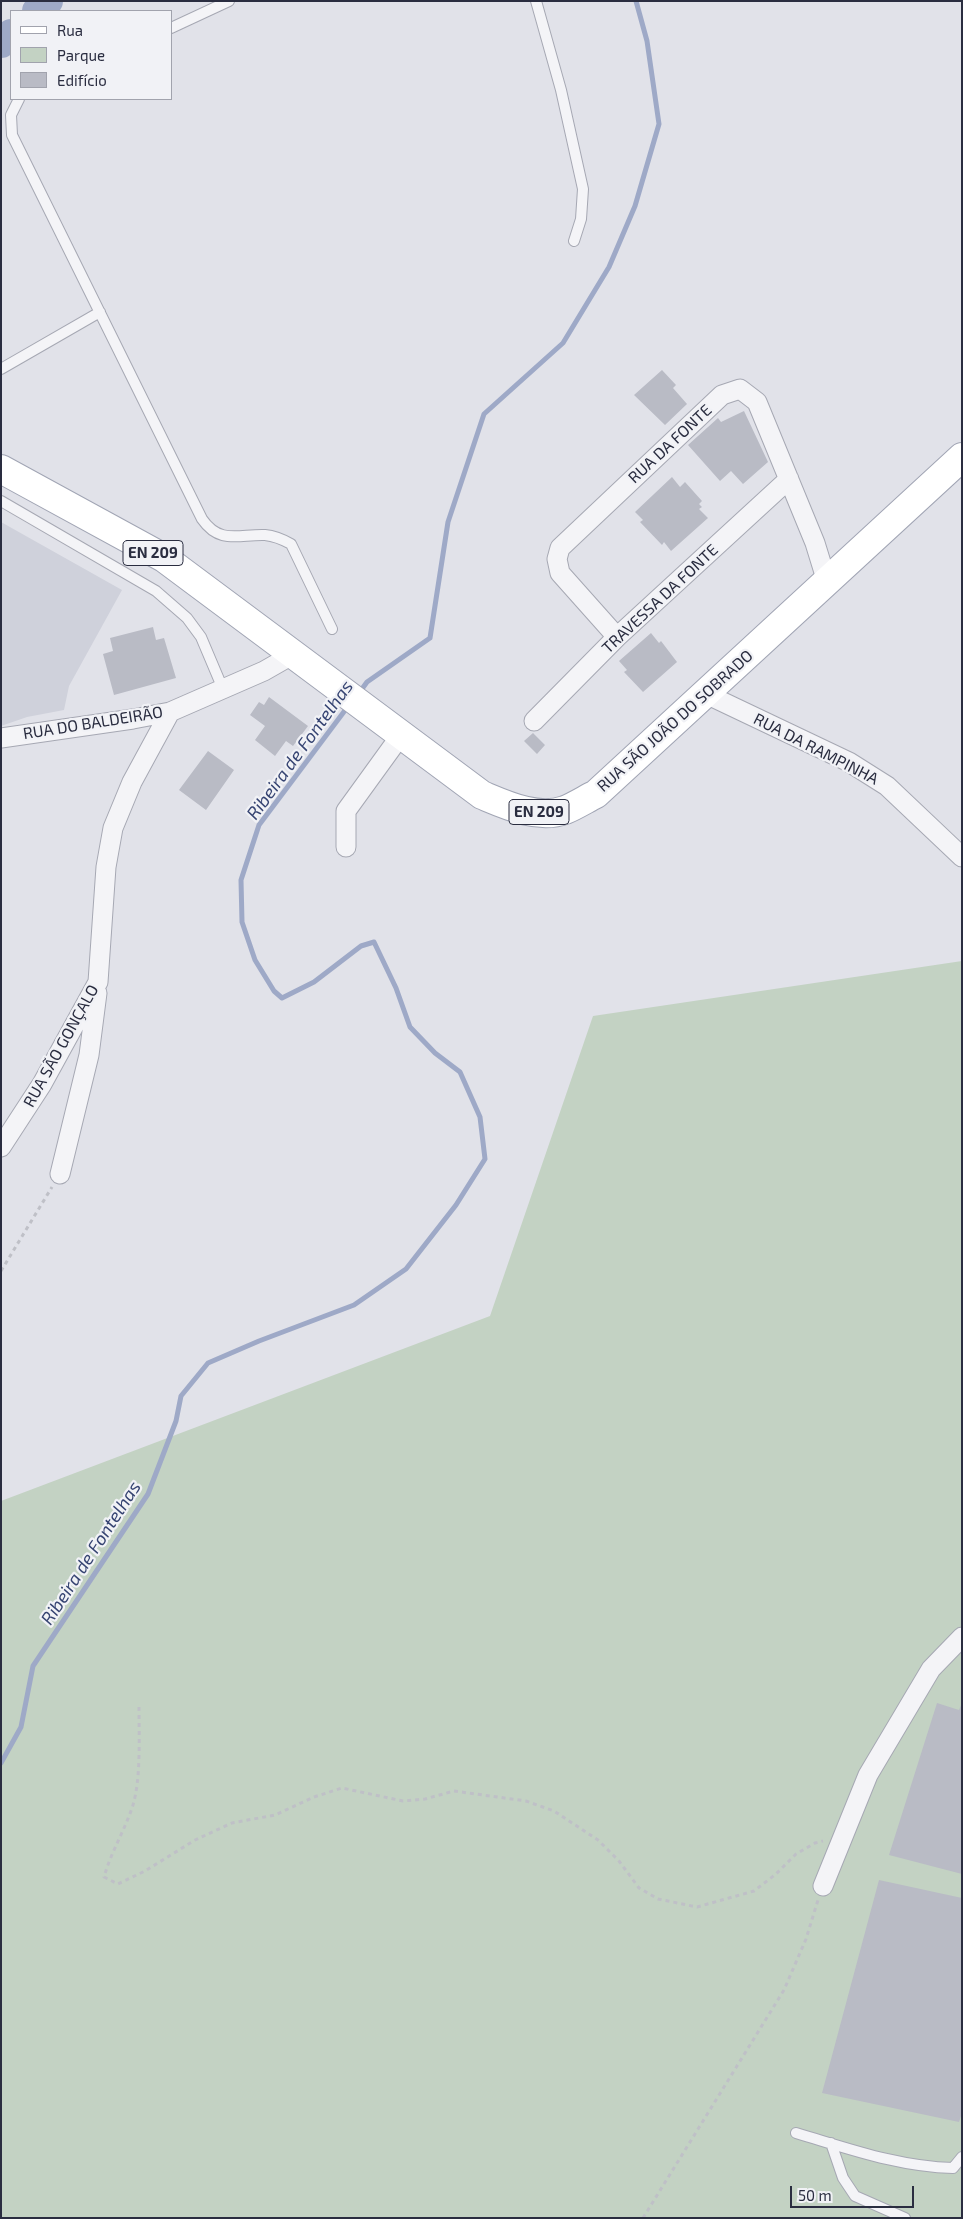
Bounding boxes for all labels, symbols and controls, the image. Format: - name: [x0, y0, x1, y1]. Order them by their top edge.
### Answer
- legend: [10, 10, 172, 100]
- text: Rua: [57, 21, 83, 39]
- text: Parque: [57, 46, 105, 64]
- text: Edifício: [57, 71, 107, 89]
- street label: RUA DA FONTE: [624, 401, 716, 487]
- road number: EN 209: [123, 540, 183, 566]
- street label: TRAVESSA DA FONTE: [598, 540, 722, 658]
- street label: RUA SÃO JOÃO DO SOBRADO: [593, 646, 757, 796]
- water label: Ribeira de Fontelhas: [242, 676, 358, 824]
- street label: RUA DO BALDEIRÃO: [22, 702, 164, 744]
- street label: RUA DA RAMPINHA: [750, 709, 882, 789]
- road number: EN 209: [509, 800, 569, 824]
- street label: RUA SÃO GONÇALO: [19, 981, 103, 1111]
- water label: Ribeira de Fontelhas: [37, 1477, 145, 1629]
- scale bar: [793, 2176, 917, 2208]
- text: 50 m: [798, 2186, 832, 2204]

